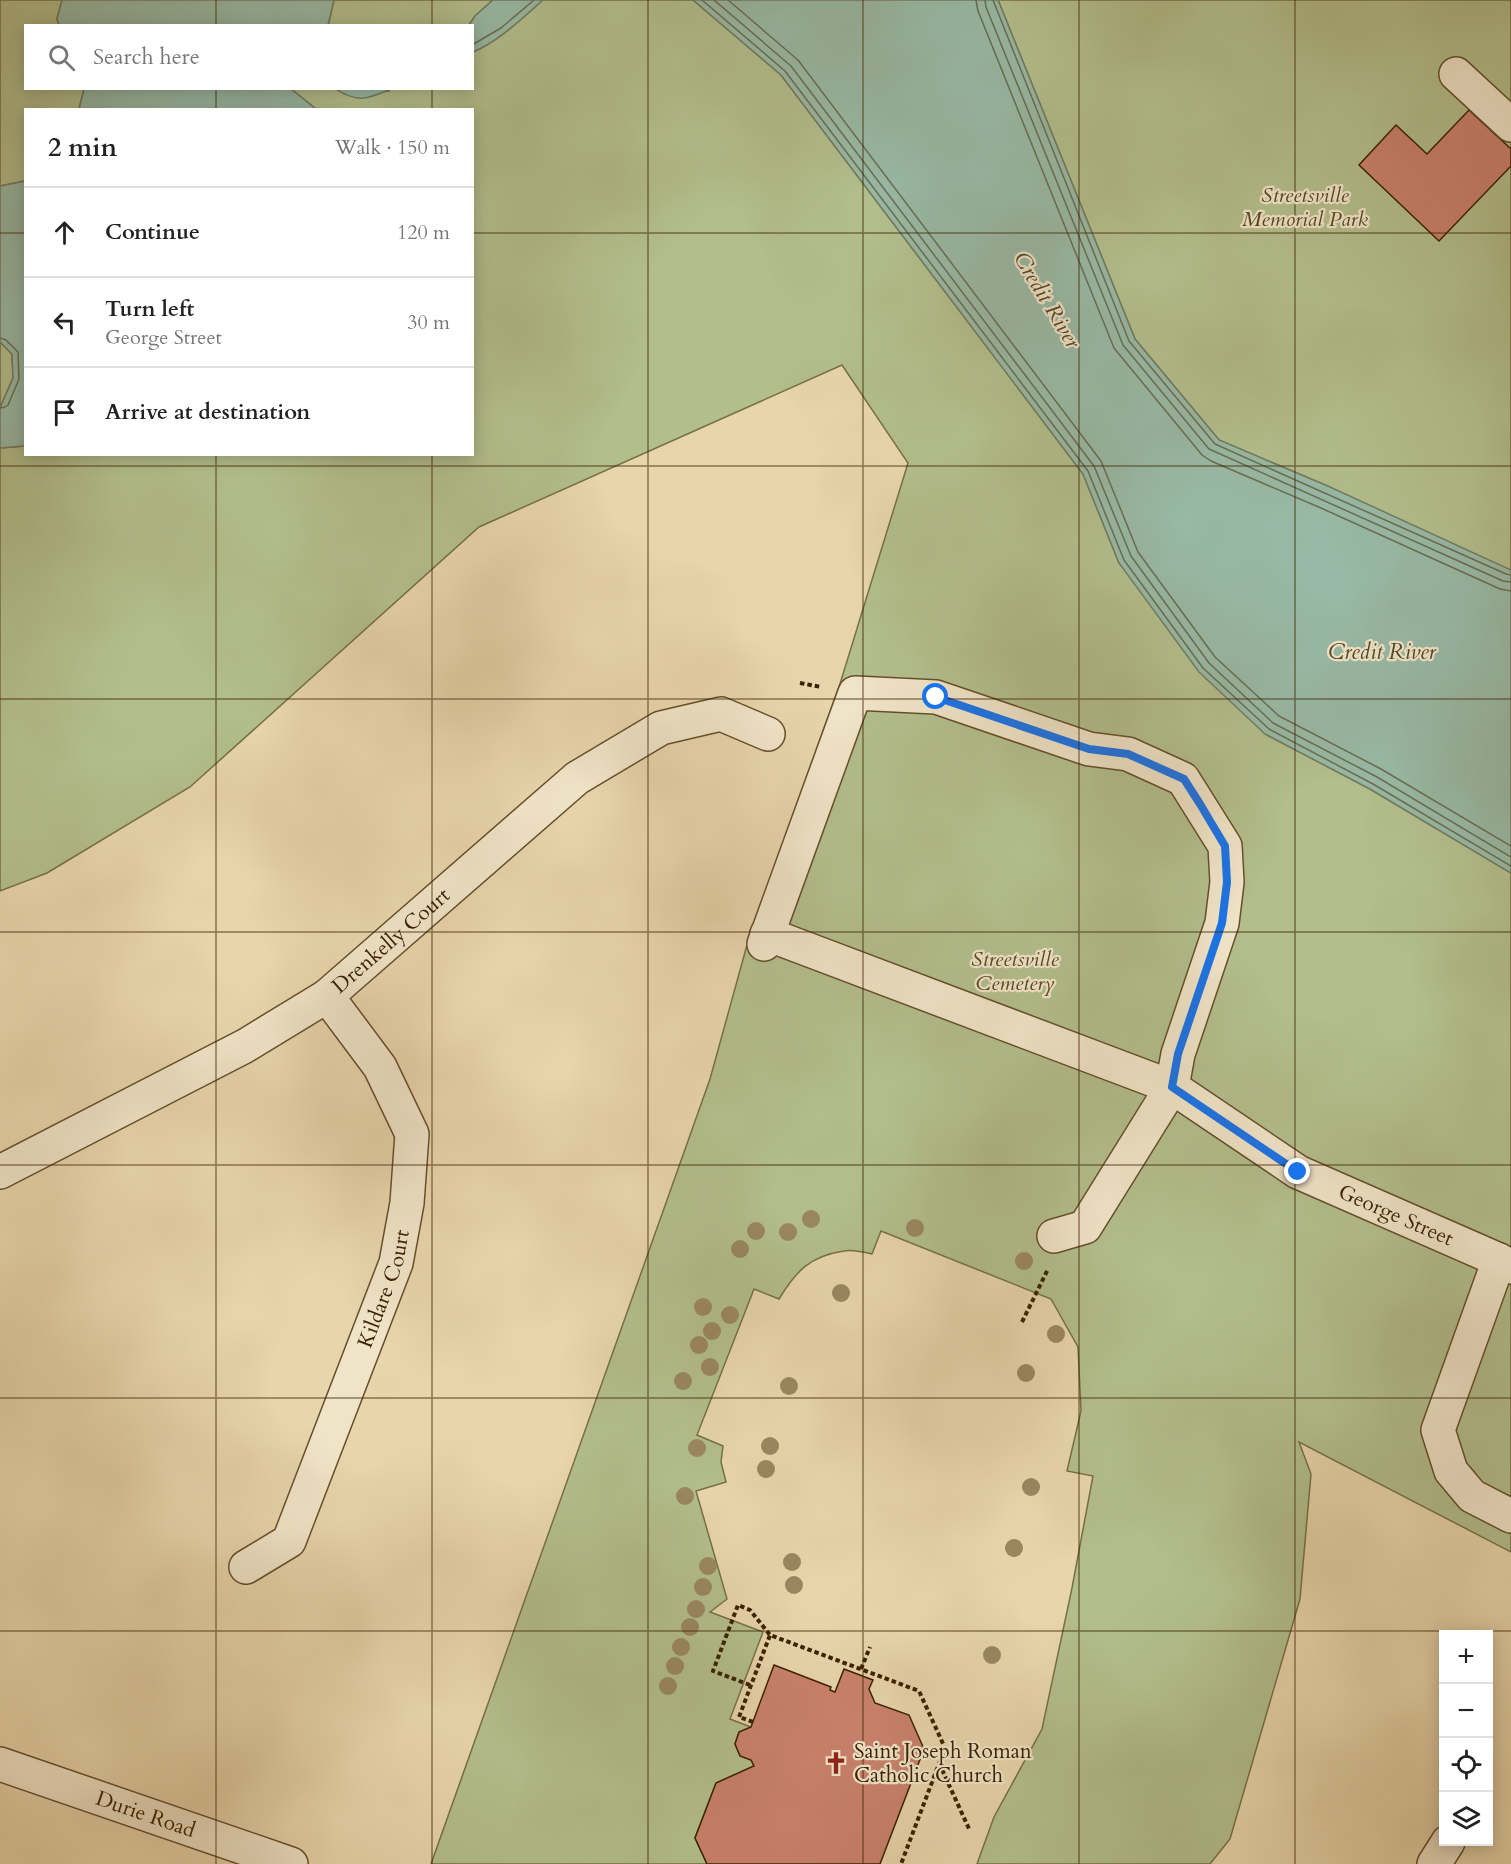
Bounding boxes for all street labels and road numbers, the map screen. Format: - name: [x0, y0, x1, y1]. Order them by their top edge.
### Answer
- street label: Drenkelly Court: [325, 881, 456, 1000]
- street label: George Street: [1334, 1177, 1458, 1253]
- street label: Kildare Court: [350, 1227, 416, 1352]
- street label: Durie Road: [92, 1784, 199, 1845]

